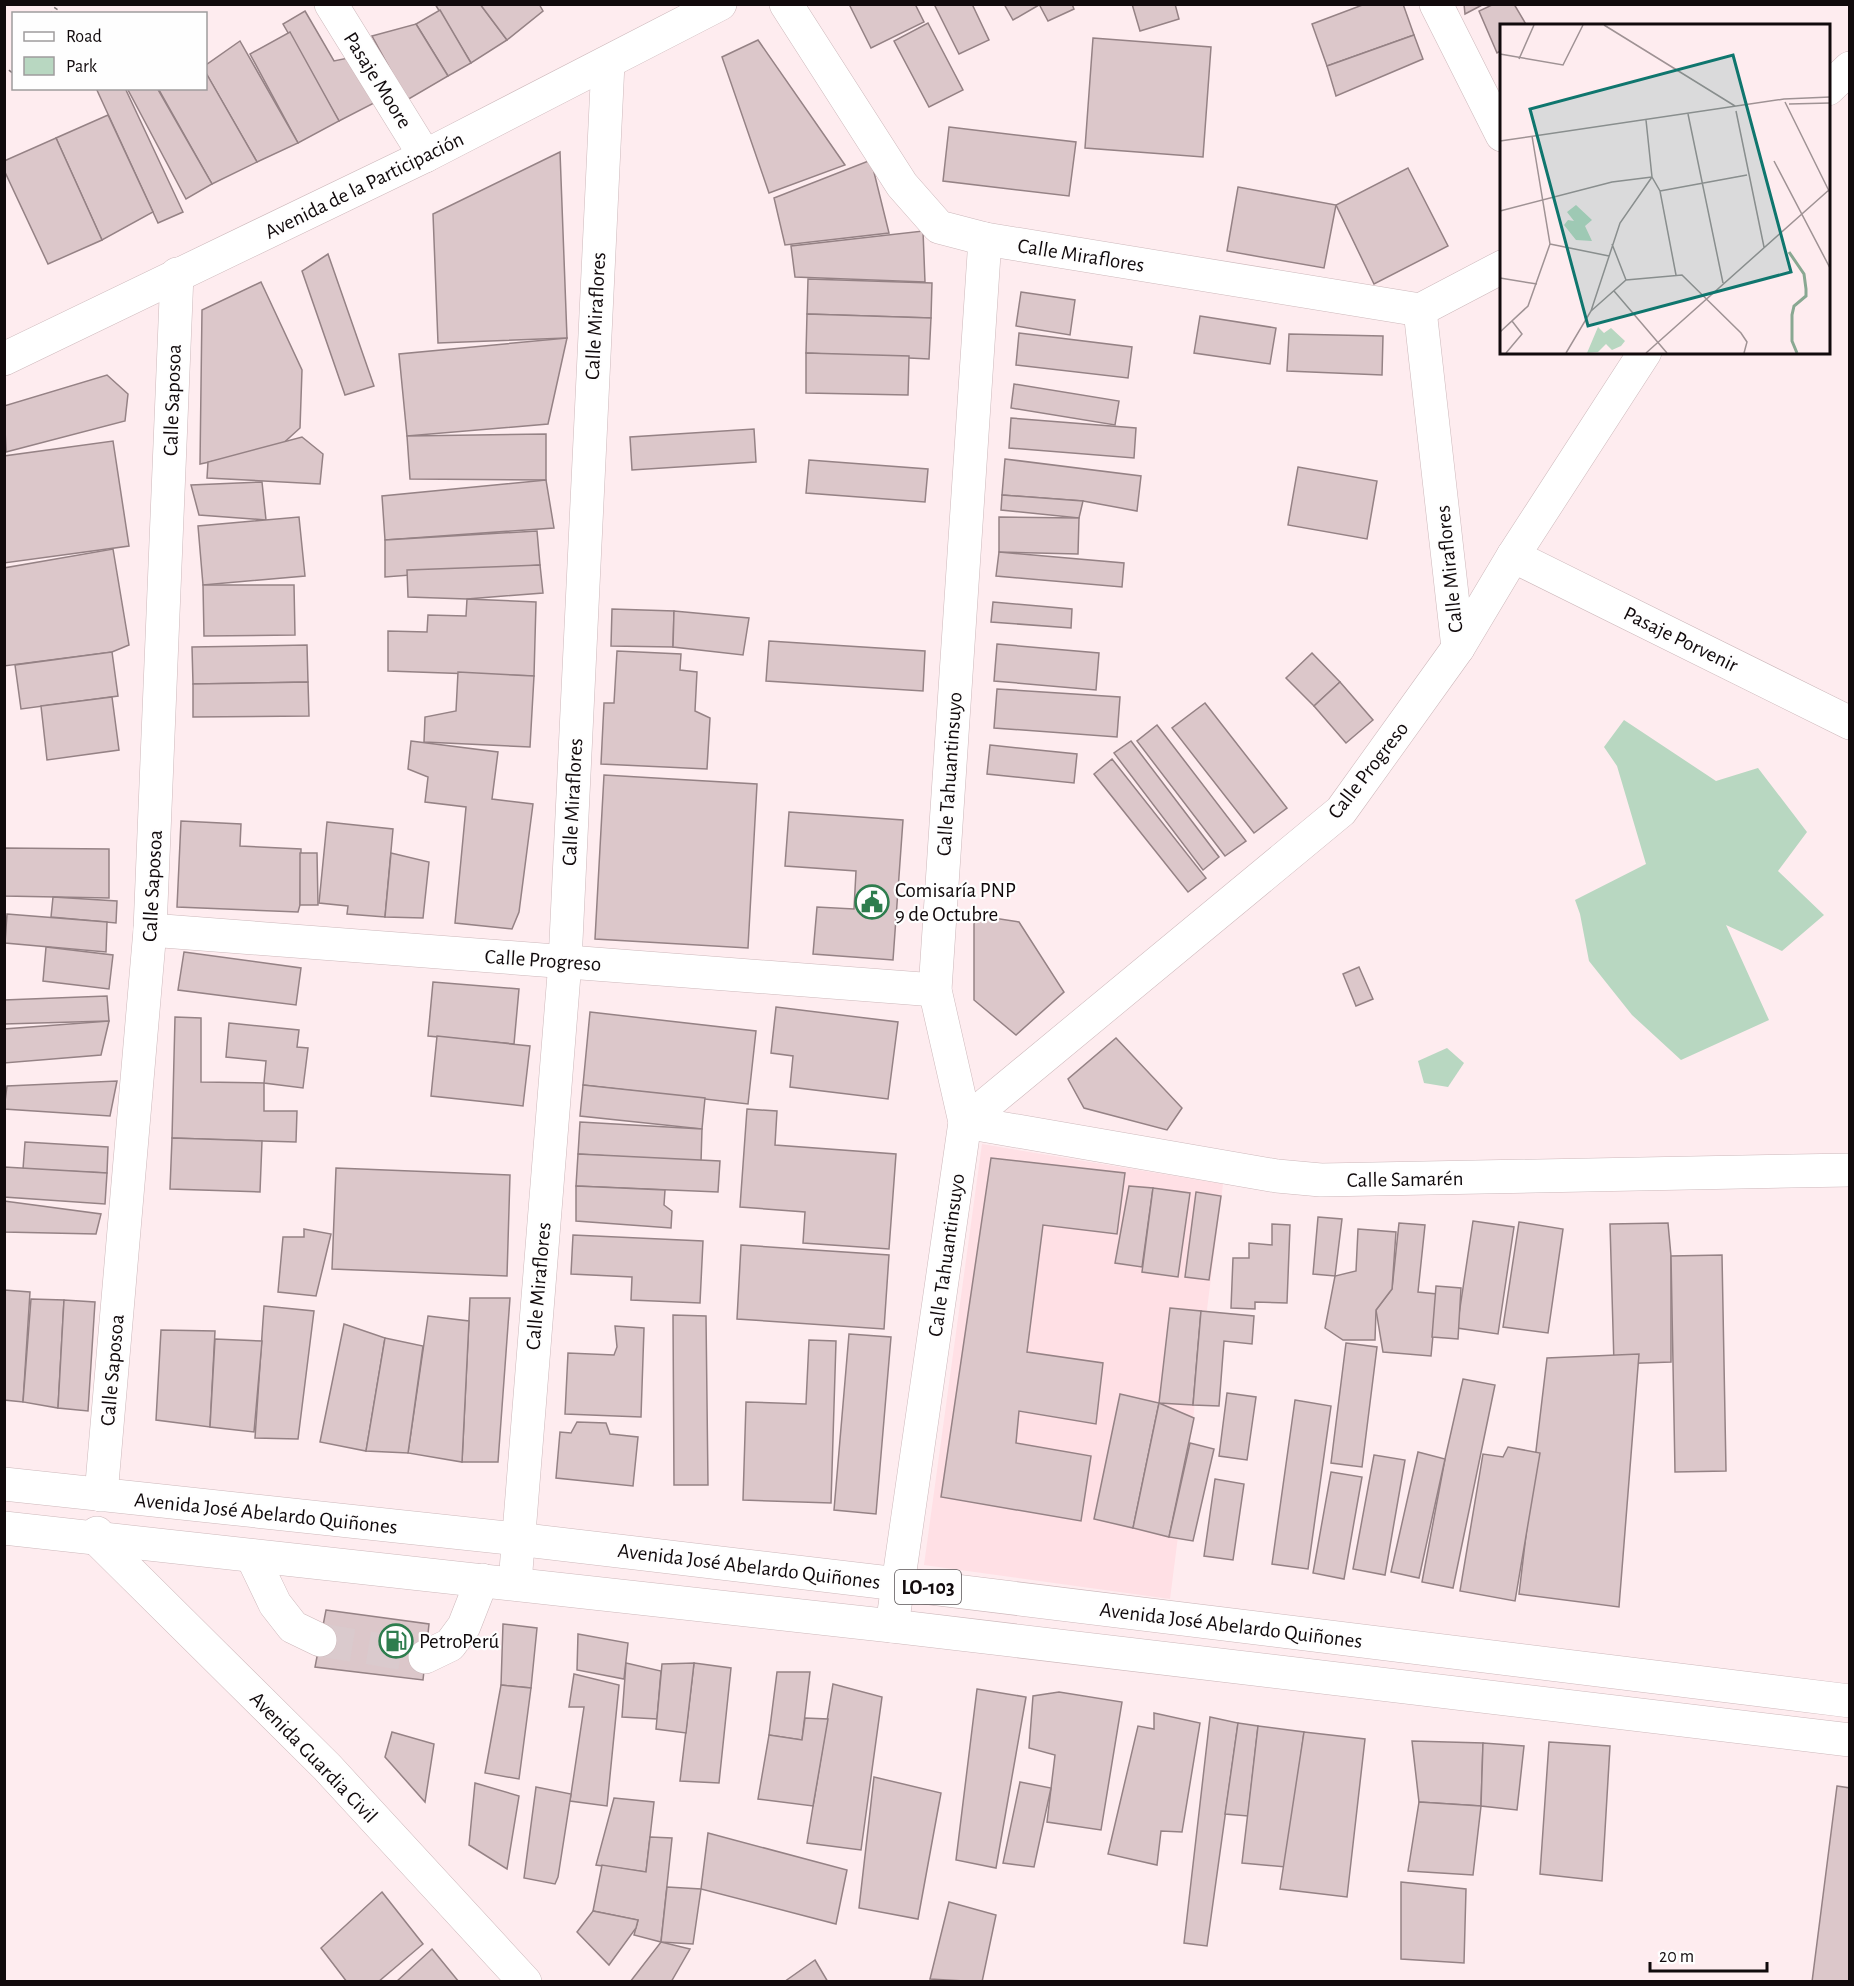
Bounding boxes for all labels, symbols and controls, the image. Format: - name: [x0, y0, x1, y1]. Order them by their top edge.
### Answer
- legend: [12, 12, 207, 90]
- inset map: [1500, 24, 1830, 354]
- text: Road: [66, 28, 102, 46]
- street label: Pasaje Moore: [340, 28, 415, 132]
- text: Park: [66, 58, 98, 76]
- street label: Avenida de la Participación: [261, 128, 467, 243]
- street label: Calle Miraflores: [1016, 235, 1146, 276]
- street label: Calle Miraflores: [582, 252, 609, 381]
- street label: Calle Saposoa: [160, 343, 185, 456]
- street label: Calle Miraflores: [1432, 504, 1467, 634]
- street label: Pasaje Porvenir: [1620, 603, 1741, 676]
- street label: Calle Tahuantinsuyo: [933, 691, 966, 857]
- street label: Calle Progreso: [1324, 718, 1413, 823]
- street label: Calle Miraflores: [559, 738, 586, 867]
- street label: Calle Saposoa: [139, 829, 166, 943]
- place label: Comisaría PNP 9 de Octubre: [895, 880, 1016, 925]
- public building icon: Comisaría PNP 9 de Octubre: [854, 884, 890, 920]
- street label: Calle Progreso: [484, 946, 602, 975]
- street label: Calle Samarén: [1346, 1168, 1464, 1191]
- street label: Calle Tahuantinsuyo: [925, 1172, 968, 1338]
- street label: Calle Miraflores: [522, 1221, 555, 1351]
- street label: Calle Saposoa: [97, 1313, 128, 1427]
- street label: Avenida José Abelardo Quiñones: [133, 1489, 399, 1538]
- street label: Avenida José Abelardo Quiñones: [616, 1540, 881, 1593]
- road number: LO-103: [895, 1570, 961, 1604]
- street label: Avenida José Abelardo Quiñones: [1098, 1599, 1363, 1652]
- fuel station icon: PetroPerú: [378, 1623, 414, 1659]
- place label: PetroPerú: [419, 1631, 500, 1652]
- street label: Avenida Guardia Civil: [246, 1688, 381, 1827]
- scale bar: [1650, 1935, 1767, 1973]
- text: 20 m: [1659, 1948, 1694, 1966]

